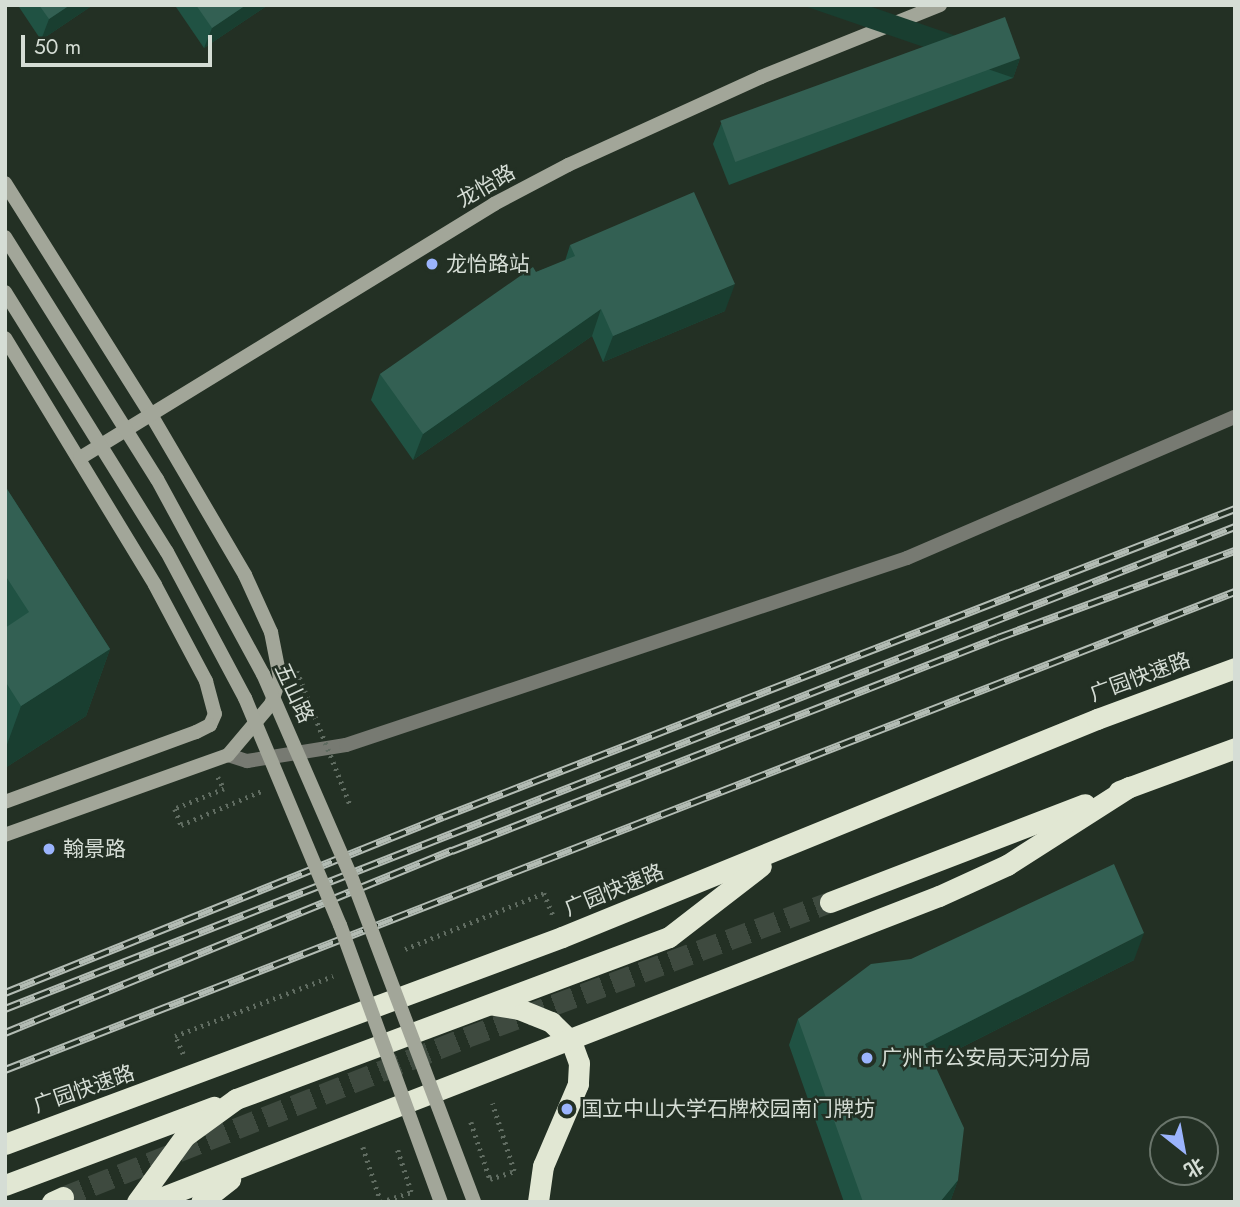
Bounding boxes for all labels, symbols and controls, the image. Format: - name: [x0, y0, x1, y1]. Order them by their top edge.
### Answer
- scale bar: [24, 21, 215, 65]
- text: 50 m: [34, 32, 81, 62]
- street label: 龙怡路: [452, 159, 520, 213]
- place label: 龙怡路站: [446, 251, 530, 277]
- marker: 龙怡路站: [424, 256, 440, 272]
- street label: 广园快速路: [1086, 647, 1194, 707]
- street label: 五山路: [269, 659, 319, 727]
- place label: 翰景路: [63, 836, 126, 862]
- marker: 翰景路: [41, 841, 57, 857]
- street label: 广园快速路: [561, 859, 667, 921]
- place label: 广州市公安局天河分局: [881, 1045, 1091, 1071]
- marker: 广州市公安局天河分局: [859, 1050, 875, 1066]
- street label: 广园快速路: [30, 1060, 138, 1118]
- place label: 国立中山大学石牌校园南门牌坊: [581, 1096, 875, 1122]
- marker: 国立中山大学石牌校园南门牌坊: [559, 1101, 575, 1117]
- north arrow: [1149, 1116, 1219, 1186]
- text: 北: [1179, 1151, 1209, 1184]

